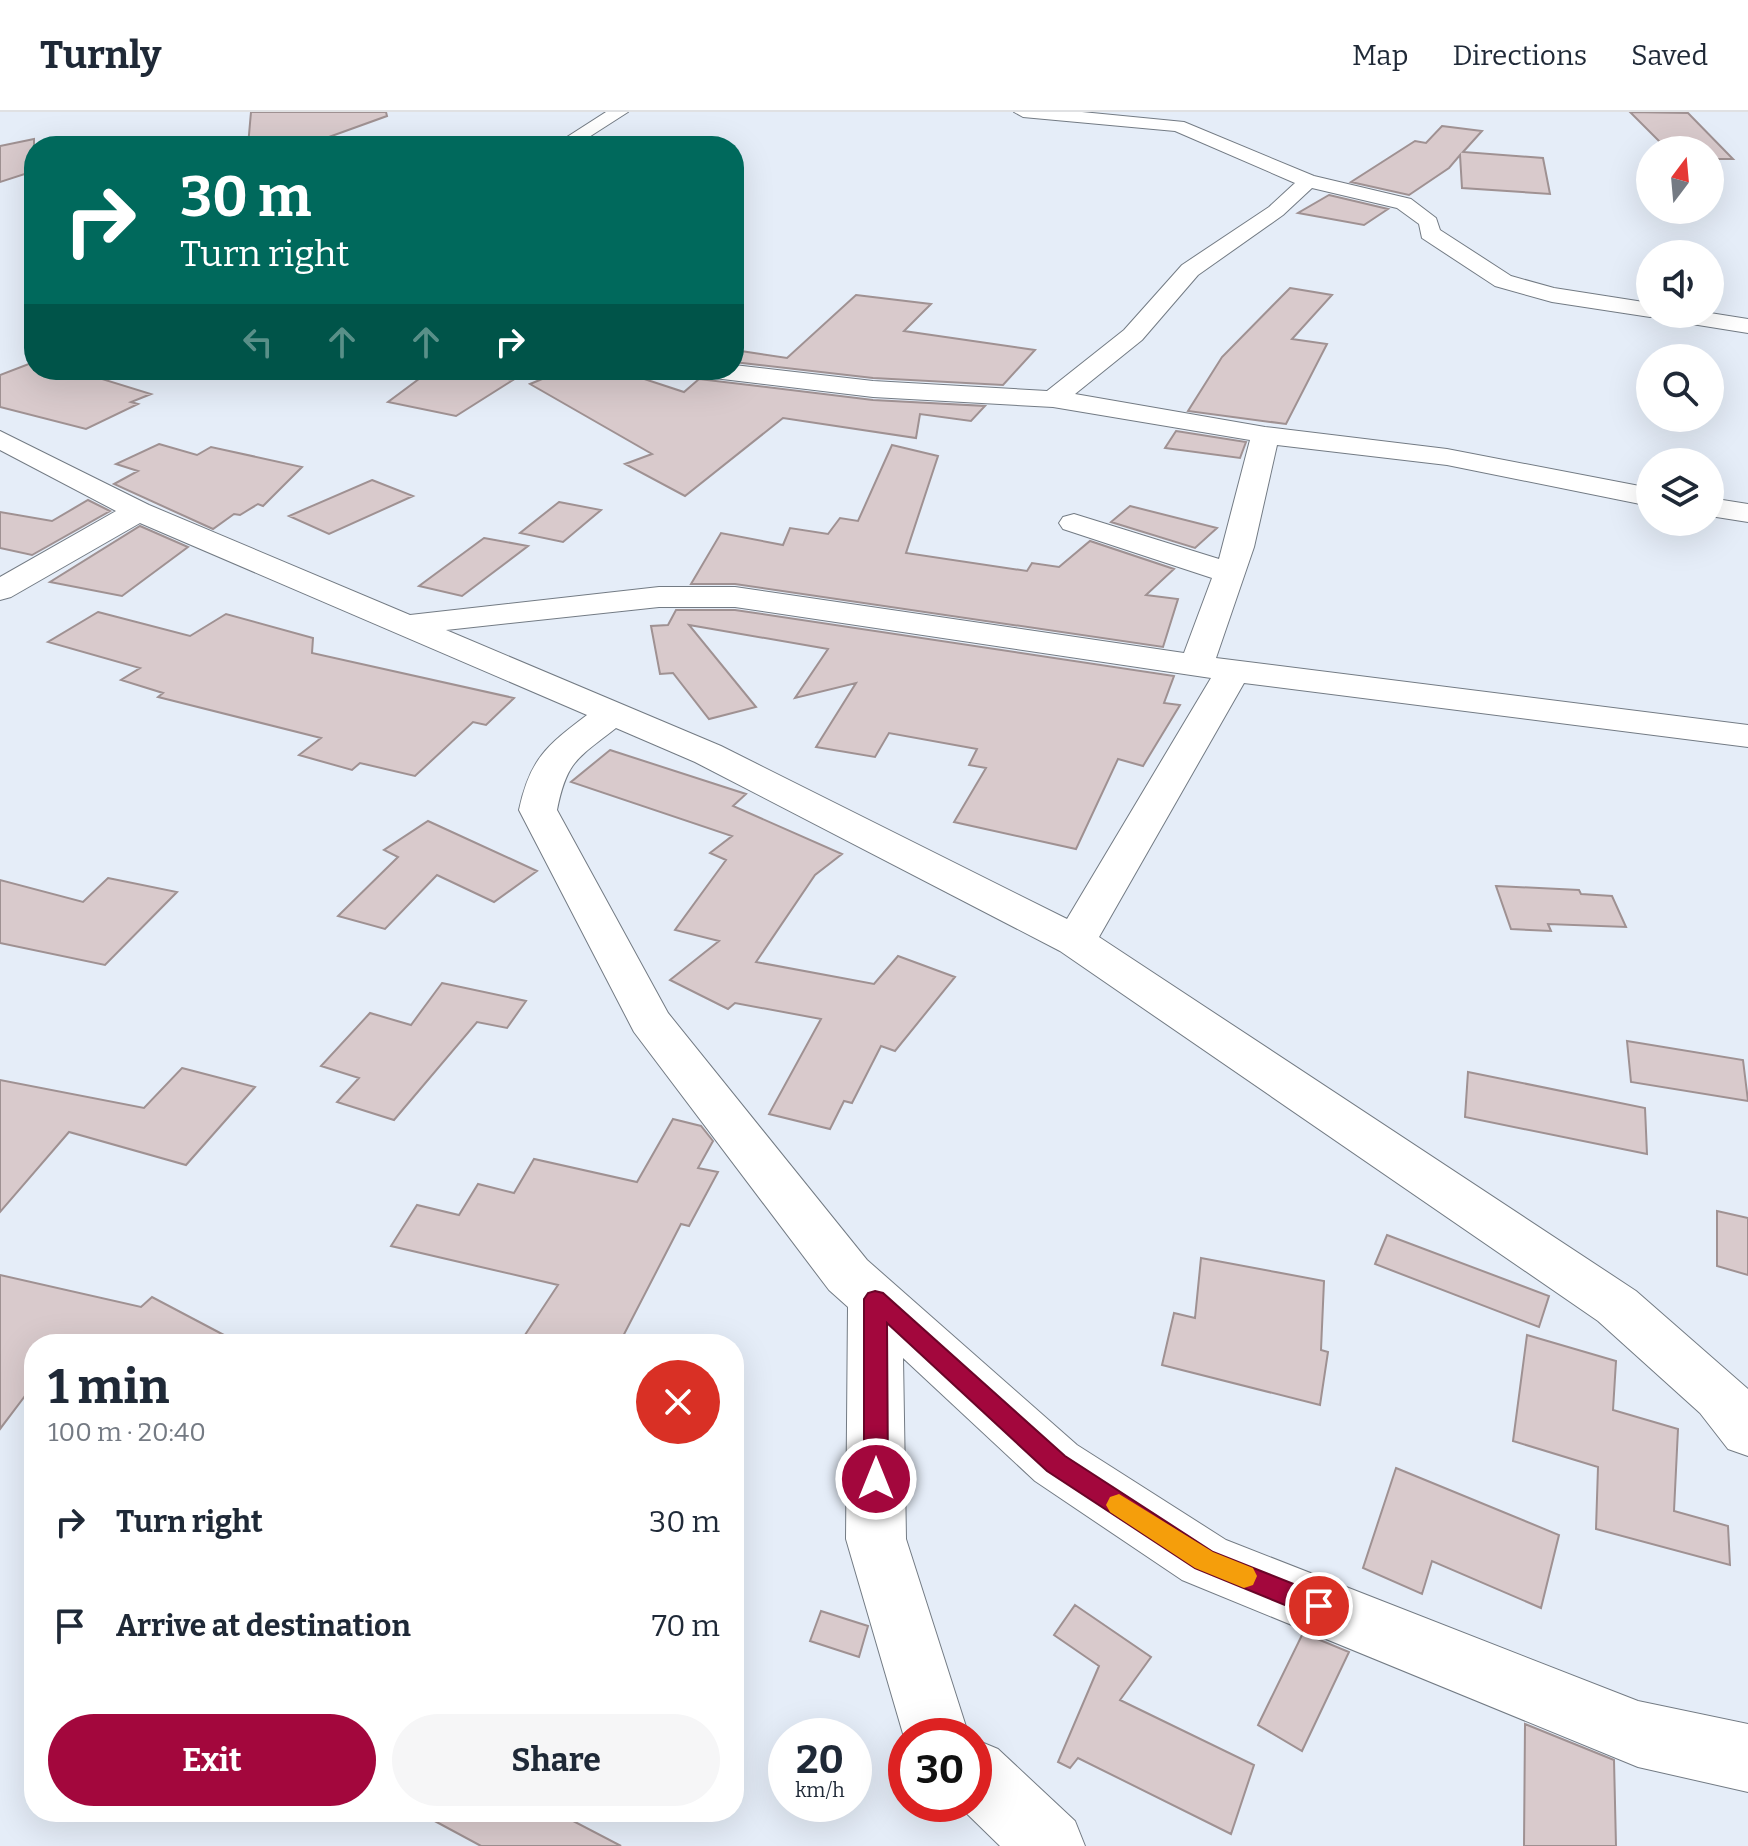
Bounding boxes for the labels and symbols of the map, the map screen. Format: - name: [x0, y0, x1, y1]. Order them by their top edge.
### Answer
- north arrow: [1636, 136, 1724, 224]
- position arrow: [834, 1437, 918, 1521]
- pin: [1285, 1572, 1353, 1640]
- speed limit sign: 30: [888, 1718, 992, 1822]

